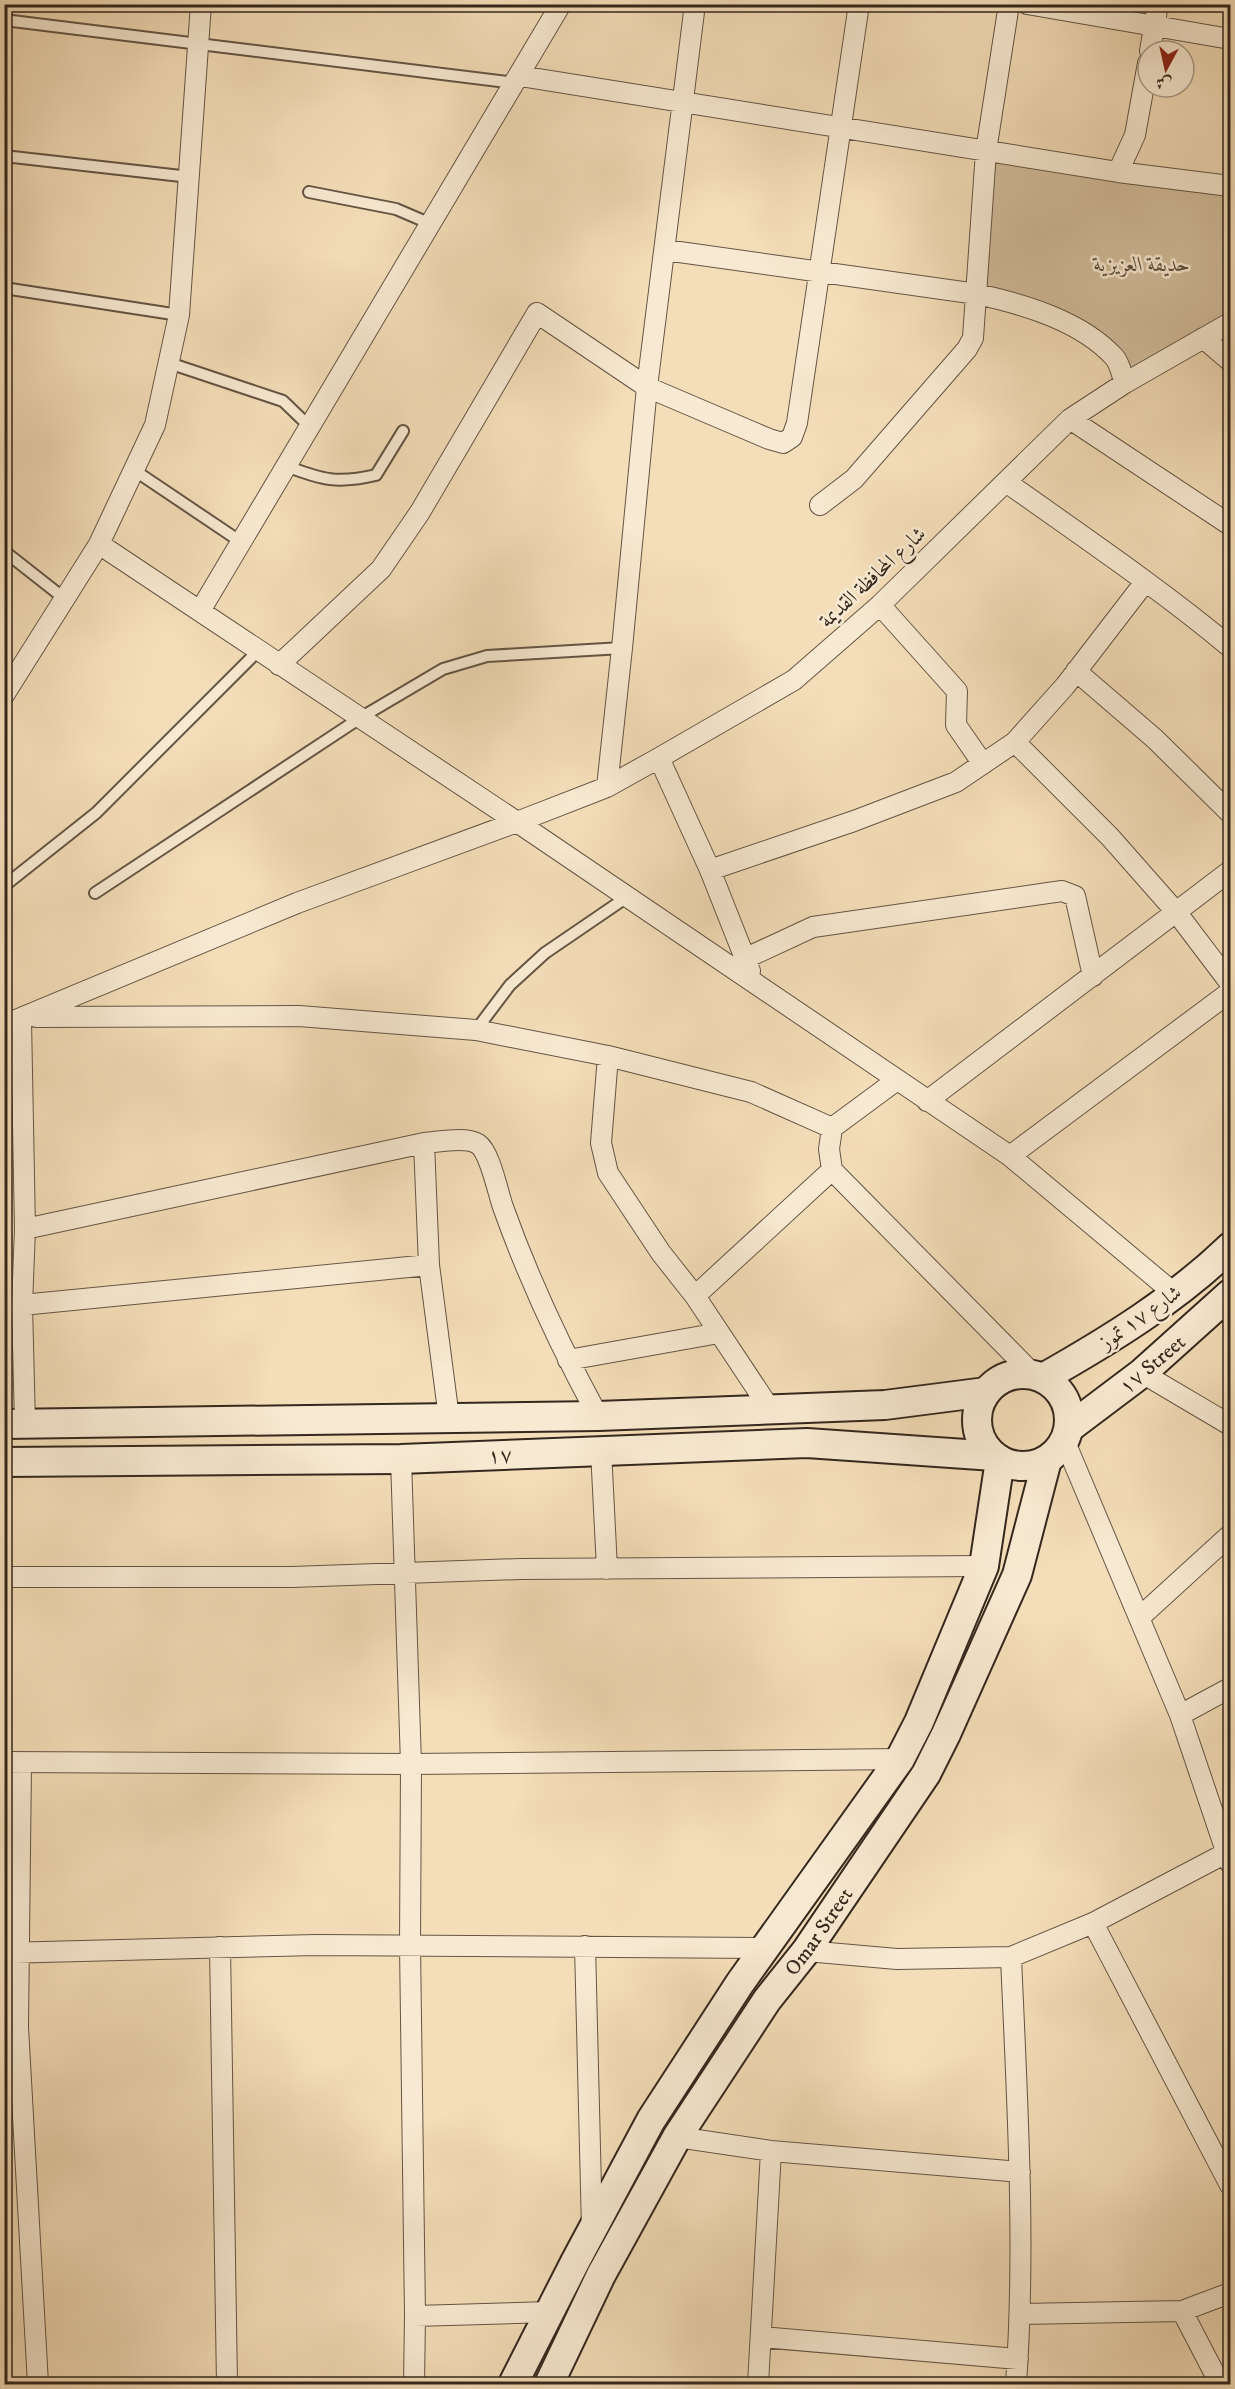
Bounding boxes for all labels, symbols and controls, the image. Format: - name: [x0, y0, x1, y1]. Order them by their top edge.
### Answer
- north arrow: [1136, 39, 1196, 99]
- text: ش: [1155, 72, 1173, 94]
- park label: حديقة العزيزية: [1092, 252, 1190, 278]
- street label: شارع المحافظة القديمة: [814, 521, 934, 637]
- street label: شارع ١٧ تموز: [1093, 1280, 1189, 1360]
- street label: ١٧ Street: [1114, 1329, 1191, 1400]
- street label: ١٧: [487, 1443, 513, 1469]
- street label: Omar Street: [779, 1883, 859, 1981]

